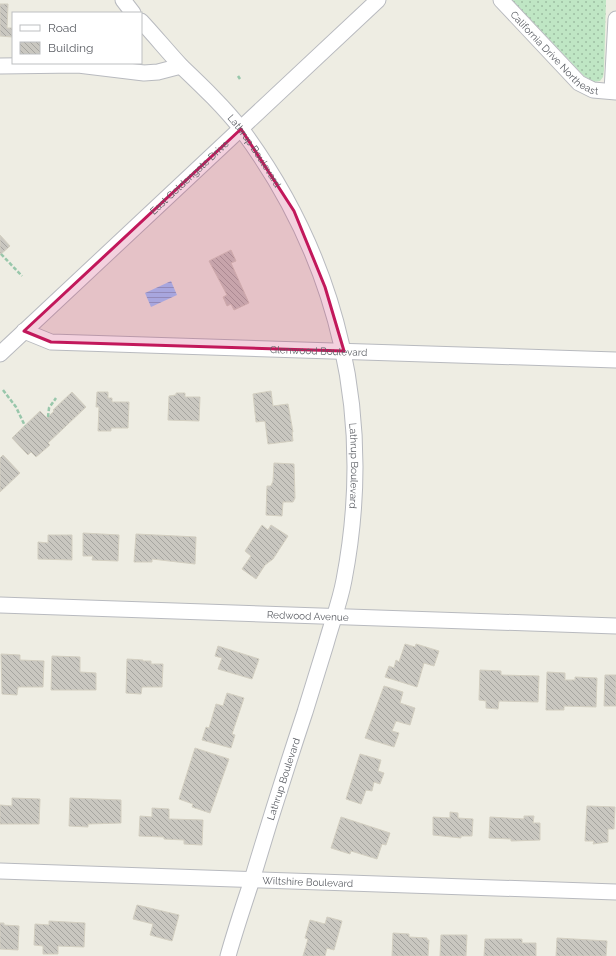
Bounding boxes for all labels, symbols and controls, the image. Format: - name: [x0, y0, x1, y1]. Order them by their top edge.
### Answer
- street label: California Drive Northeast: [508, 9, 600, 97]
- legend: [12, 12, 142, 64]
- text: Road: [48, 21, 77, 35]
- text: Building: [48, 41, 94, 55]
- street label: Lathrup Boulevard: [226, 112, 283, 189]
- street label: East Goldengate Drive: [148, 138, 231, 217]
- street label: Glenwood Boulevard: [270, 344, 368, 358]
- street label: Lathrup Boulevard: [347, 422, 360, 509]
- street label: Redwood Avenue: [267, 609, 349, 623]
- street label: Lathrup Boulevard: [265, 737, 302, 822]
- street label: Wiltshire Boulevard: [262, 875, 353, 889]

